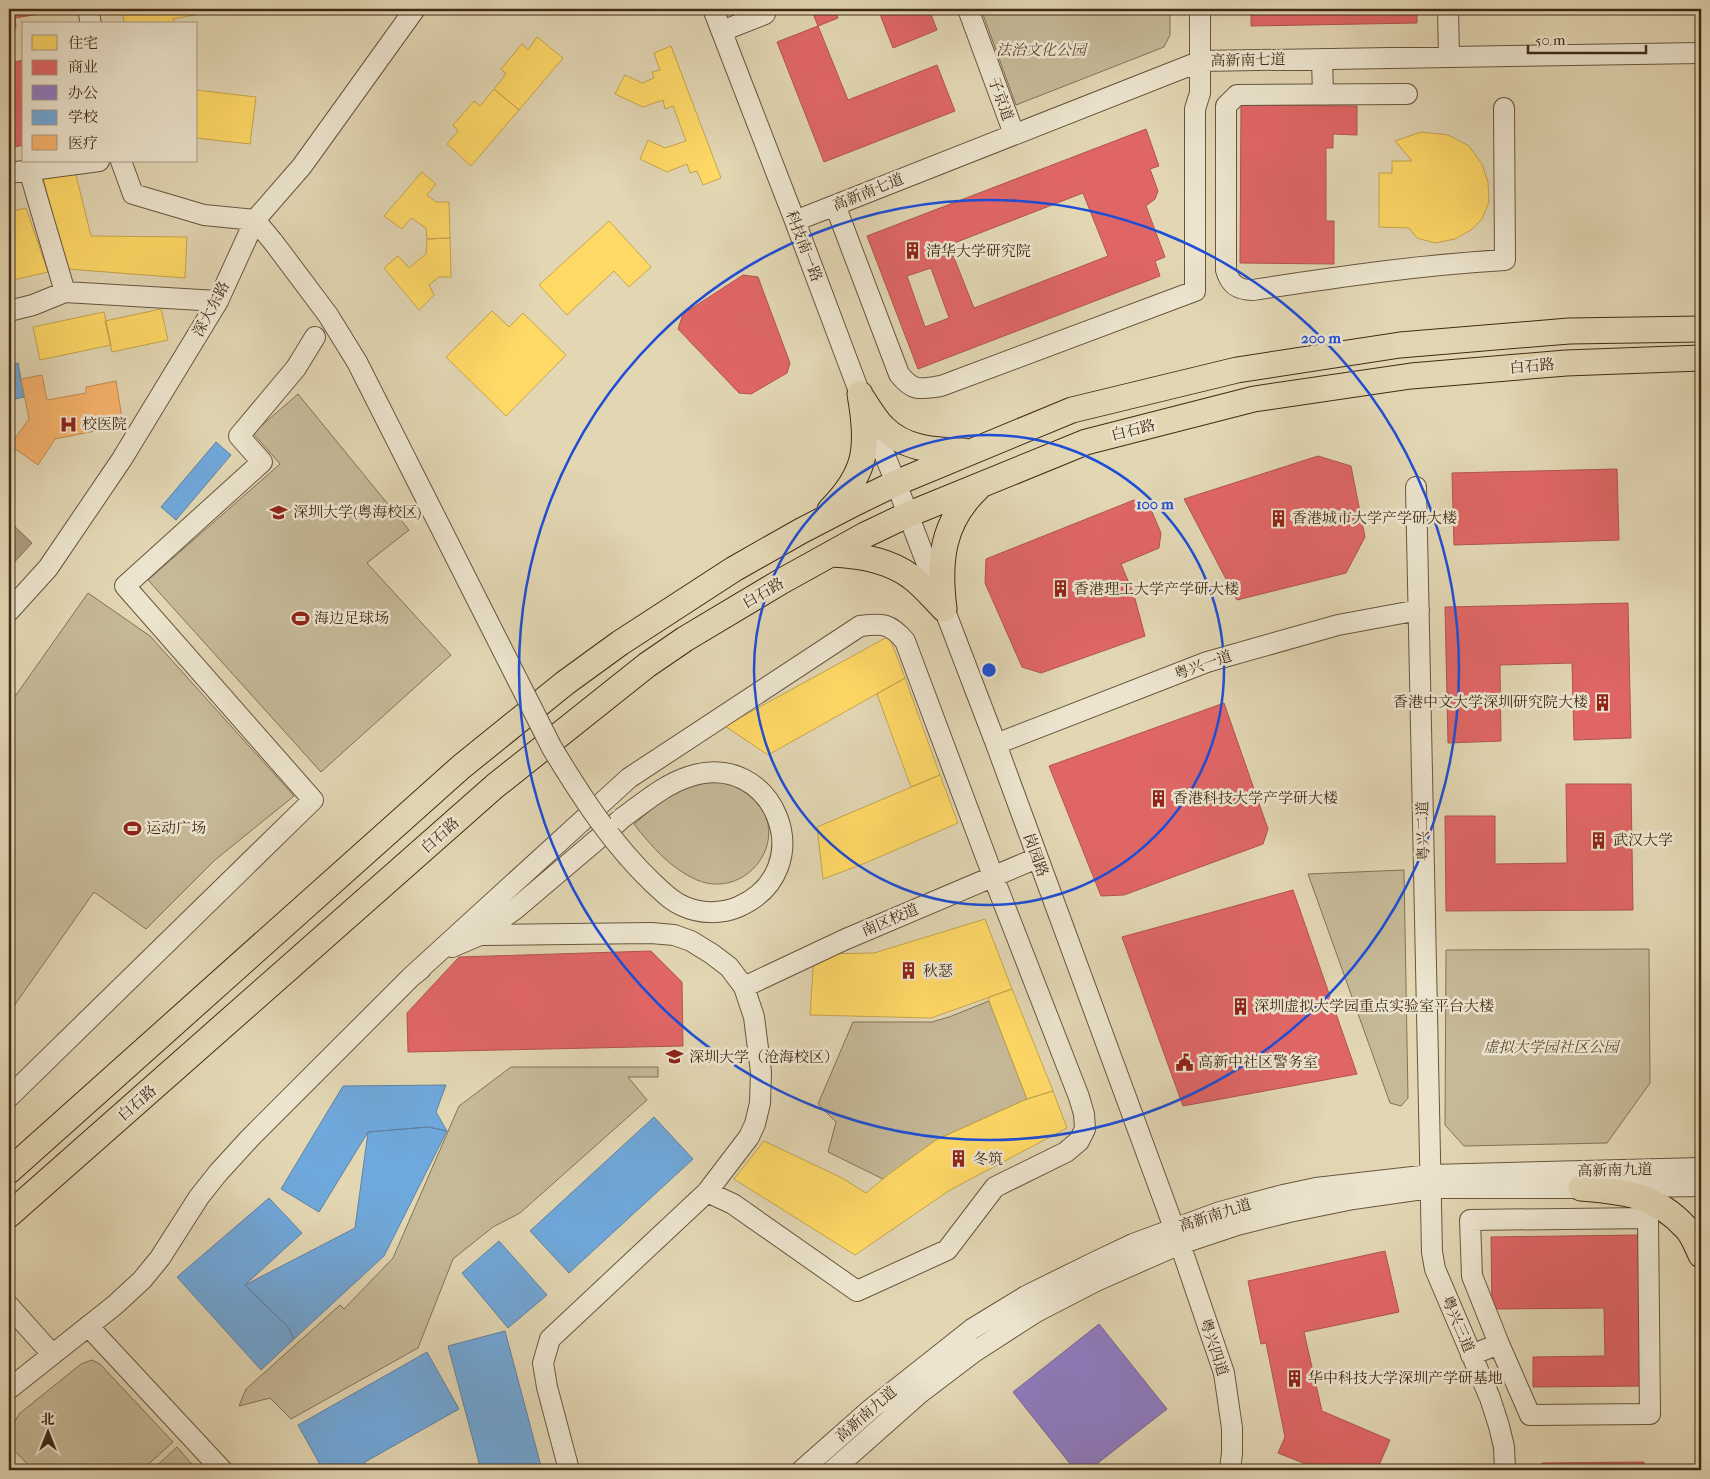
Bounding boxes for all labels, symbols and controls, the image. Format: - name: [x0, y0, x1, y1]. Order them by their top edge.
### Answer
- legend: [22, 22, 198, 162]
- scale bar: [1528, 22, 1645, 54]
- text: 50 m: [1535, 31, 1566, 49]
- text: 住宅: [68, 34, 98, 52]
- park label: 法治文化公园: [996, 41, 1088, 59]
- street label: 高新南七道: [1210, 50, 1286, 70]
- text: 商业: [68, 58, 98, 76]
- street label: 子京道: [985, 75, 1017, 123]
- text: 办公: [68, 84, 98, 102]
- text: 学校: [68, 108, 98, 126]
- text: 医疗: [68, 134, 98, 152]
- street label: 高新南七道: [830, 170, 906, 214]
- street label: 科技南一路: [782, 208, 826, 284]
- building icon: 清华大学研究院: [902, 241, 922, 261]
- place label: 清华大学研究院: [926, 242, 1031, 260]
- street label: 深大东路: [189, 278, 233, 340]
- text: 200 m: [1301, 329, 1341, 347]
- street label: 白石路: [1509, 355, 1555, 377]
- hospital icon: 校医院: [58, 414, 78, 434]
- place label: 校医院: [82, 415, 127, 433]
- street label: 白石路: [1109, 416, 1157, 444]
- text: 100 m: [1136, 495, 1174, 513]
- school or university icon: 深圳大学(粤海校区): [269, 502, 289, 522]
- place label: 深圳大学(粤海校区): [293, 503, 421, 521]
- building icon: 香港城市大学产学研大楼: [1268, 508, 1288, 528]
- place label: 香港城市大学产学研大楼: [1292, 509, 1457, 527]
- street label: 白石路: [739, 574, 787, 612]
- building icon: 香港理工大学产学研大楼: [1050, 579, 1070, 599]
- place label: 香港理工大学产学研大楼: [1074, 580, 1239, 598]
- sports icon: 海边足球场: [290, 608, 310, 628]
- place label: 海边足球场: [314, 609, 389, 627]
- street label: 粤兴一道: [1172, 647, 1234, 683]
- centre of rings: [980, 661, 998, 679]
- building icon: 香港中文大学深圳研究院大楼: [1592, 692, 1612, 712]
- place label: 香港中文大学深圳研究院大楼: [1393, 693, 1588, 711]
- building icon: 香港科技大学产学研大楼: [1149, 788, 1169, 808]
- place label: 香港科技大学产学研大楼: [1173, 789, 1338, 807]
- street label: 粤兴二道: [1413, 801, 1433, 861]
- street label: 白石路: [417, 813, 463, 857]
- sports icon: 运动广场: [122, 818, 142, 838]
- place label: 运动广场: [146, 819, 206, 837]
- building icon: 武汉大学: [1589, 830, 1609, 850]
- street label: 岗园路: [1020, 831, 1052, 879]
- place label: 武汉大学: [1613, 831, 1673, 849]
- street label: 南区校道: [859, 900, 921, 940]
- building icon: 秋瑟: [899, 961, 919, 981]
- place label: 秋瑟: [923, 962, 953, 980]
- building icon: 深圳虚拟大学园重点实验室平台大楼: [1230, 996, 1250, 1016]
- place label: 深圳虚拟大学园重点实验室平台大楼: [1254, 997, 1494, 1015]
- park label: 虚拟大学园社区公园: [1483, 1038, 1620, 1056]
- school or university icon: 深圳大学（沧海校区）: [665, 1047, 685, 1067]
- place label: 深圳大学（沧海校区）: [689, 1048, 839, 1066]
- public building icon: 高新中社区警务室: [1174, 1052, 1194, 1072]
- place label: 高新中社区警务室: [1198, 1053, 1318, 1071]
- street label: 白石路: [114, 1081, 160, 1125]
- building icon: 冬筑: [949, 1149, 969, 1169]
- place label: 冬筑: [973, 1150, 1003, 1168]
- street label: 高新南九道: [1577, 1160, 1653, 1180]
- street label: 高新南九道: [1177, 1195, 1253, 1235]
- street label: 粤兴三道: [1438, 1293, 1478, 1355]
- street label: 粤兴四道: [1196, 1316, 1232, 1378]
- building icon: 华中科技大学深圳产学研基地: [1284, 1368, 1304, 1388]
- place label: 华中科技大学深圳产学研基地: [1308, 1369, 1503, 1387]
- street label: 高新南九道: [832, 1383, 900, 1445]
- north arrow: [22, 1406, 72, 1456]
- text: 北: [41, 1411, 55, 1428]

